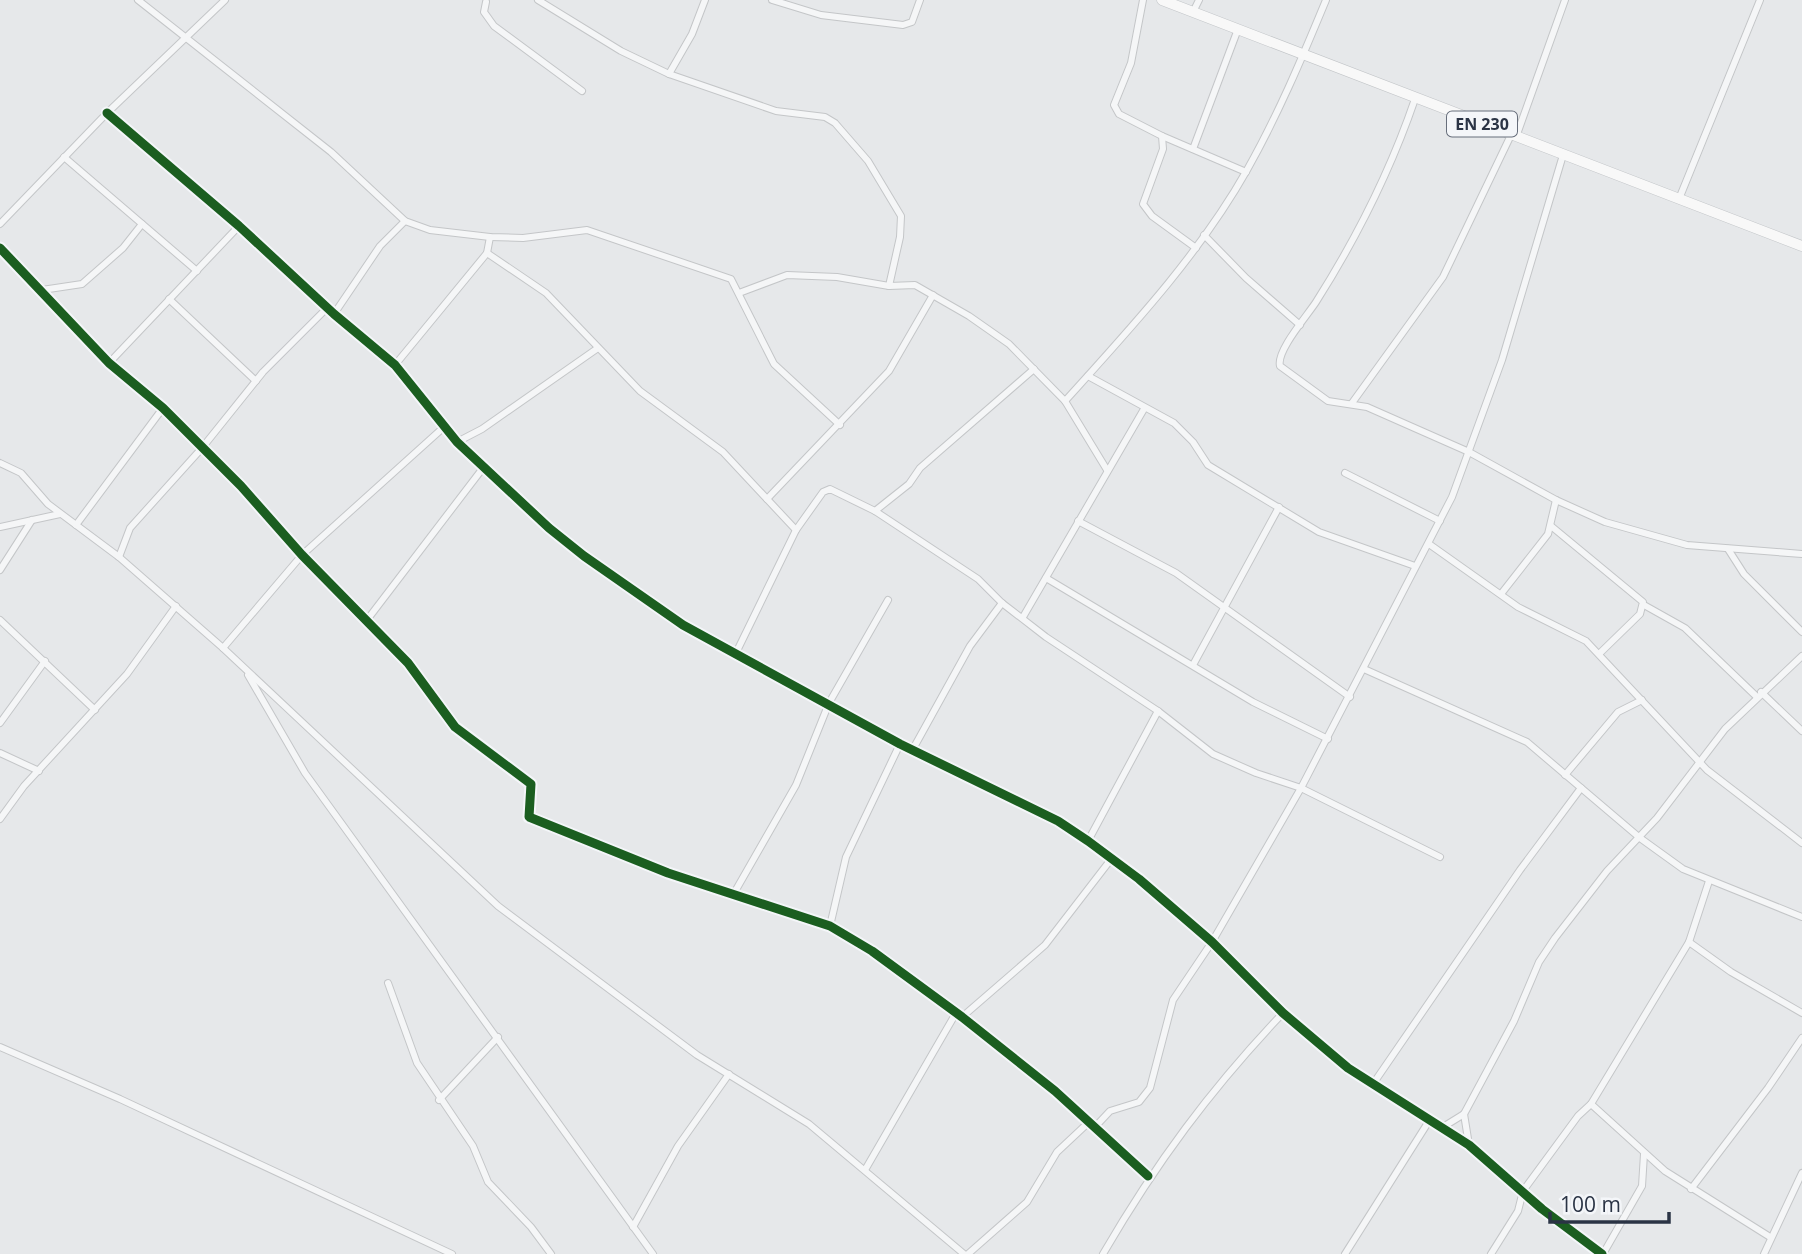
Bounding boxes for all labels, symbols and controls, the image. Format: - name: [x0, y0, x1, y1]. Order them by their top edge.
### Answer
- road number: EN 230: [1447, 112, 1517, 136]
- scale bar: [1550, 1180, 1669, 1224]
- text: 100 m: [1560, 1190, 1621, 1218]

